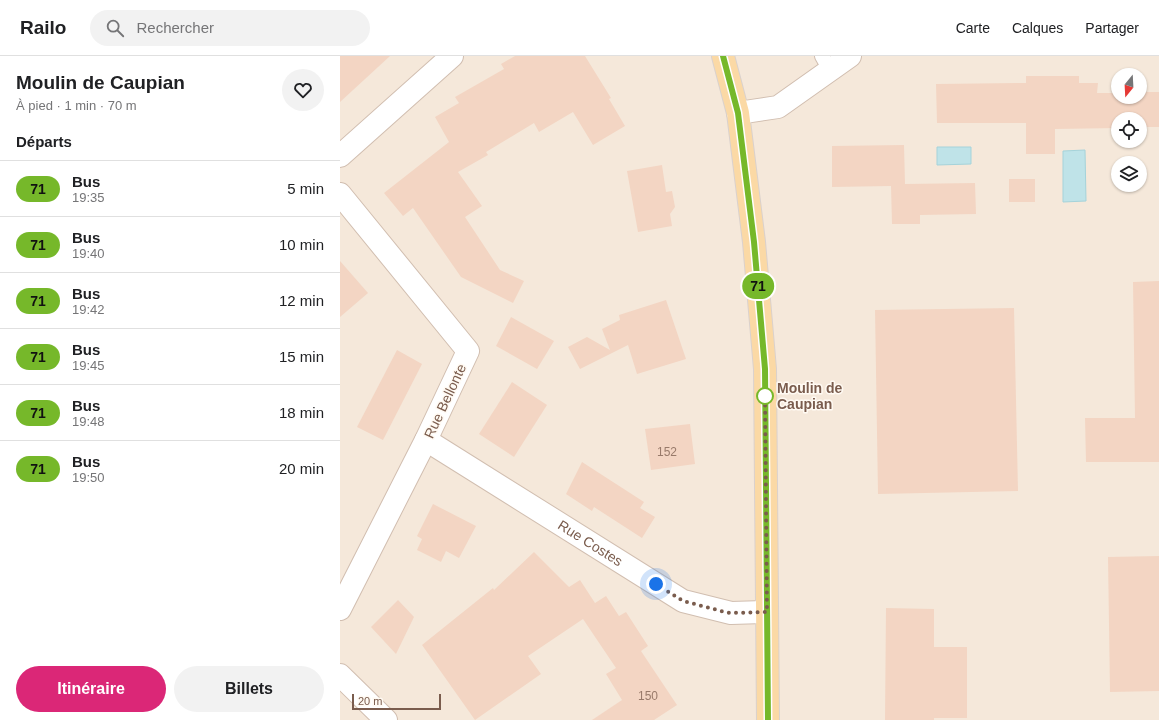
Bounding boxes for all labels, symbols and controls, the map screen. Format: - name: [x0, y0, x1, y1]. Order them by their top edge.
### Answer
- search box: [90, 10, 370, 46]
- text: Railo: [20, 17, 66, 38]
- icon: search: [104, 17, 126, 39]
- text: Rechercher: [136, 19, 214, 36]
- text: Carte: [956, 20, 990, 36]
- text: Calques: [1012, 20, 1063, 36]
- text: Partager: [1085, 20, 1139, 36]
- north arrow: [1111, 68, 1147, 104]
- map controls: [1111, 68, 1147, 192]
- button: heart: [282, 69, 324, 111]
- text: Moulin de Caupian: [16, 72, 185, 93]
- text: À pied · 1 min · 70 m: [16, 98, 137, 113]
- button: locate: [1111, 112, 1147, 148]
- text: Départs: [16, 133, 72, 150]
- button: layers: [1111, 156, 1147, 192]
- text: Bus: [72, 173, 100, 190]
- text: 5 min: [287, 180, 324, 197]
- text: 71: [30, 181, 46, 197]
- text: 19:35: [72, 190, 105, 205]
- text: Bus: [72, 229, 100, 246]
- text: 10 min: [279, 236, 324, 253]
- text: 71: [30, 237, 46, 253]
- text: 19:40: [72, 246, 105, 261]
- line badge: 71: [740, 273, 776, 299]
- text: 71: [750, 278, 766, 294]
- text: Bus: [72, 285, 100, 302]
- text: 12 min: [279, 292, 324, 309]
- text: 71: [30, 293, 46, 309]
- text: 19:42: [72, 302, 105, 317]
- text: Bus: [72, 341, 100, 358]
- text: 15 min: [279, 348, 324, 365]
- text: 71: [30, 349, 46, 365]
- text: 19:45: [72, 358, 105, 373]
- street label: Rue Bellonte: [421, 361, 469, 441]
- place label: Moulin de Caupian: [777, 380, 843, 412]
- marker: Moulin de Caupian: [756, 387, 774, 405]
- text: Bus: [72, 397, 100, 414]
- text: 18 min: [279, 404, 324, 421]
- text: 71: [30, 405, 46, 421]
- text: 19:48: [72, 414, 105, 429]
- house number: 152: [657, 445, 677, 459]
- text: Bus: [72, 453, 100, 470]
- text: 20 min: [279, 460, 324, 477]
- text: 71: [30, 461, 46, 477]
- text: 19:50: [72, 470, 105, 485]
- street label: Rue Costes: [555, 517, 626, 569]
- your location: [646, 574, 666, 594]
- button: Itinéraire: [16, 666, 166, 712]
- button: Billets: [174, 666, 324, 712]
- house number: 150: [638, 689, 658, 703]
- scale bar: [352, 692, 441, 711]
- text: 20 m: [358, 695, 382, 707]

